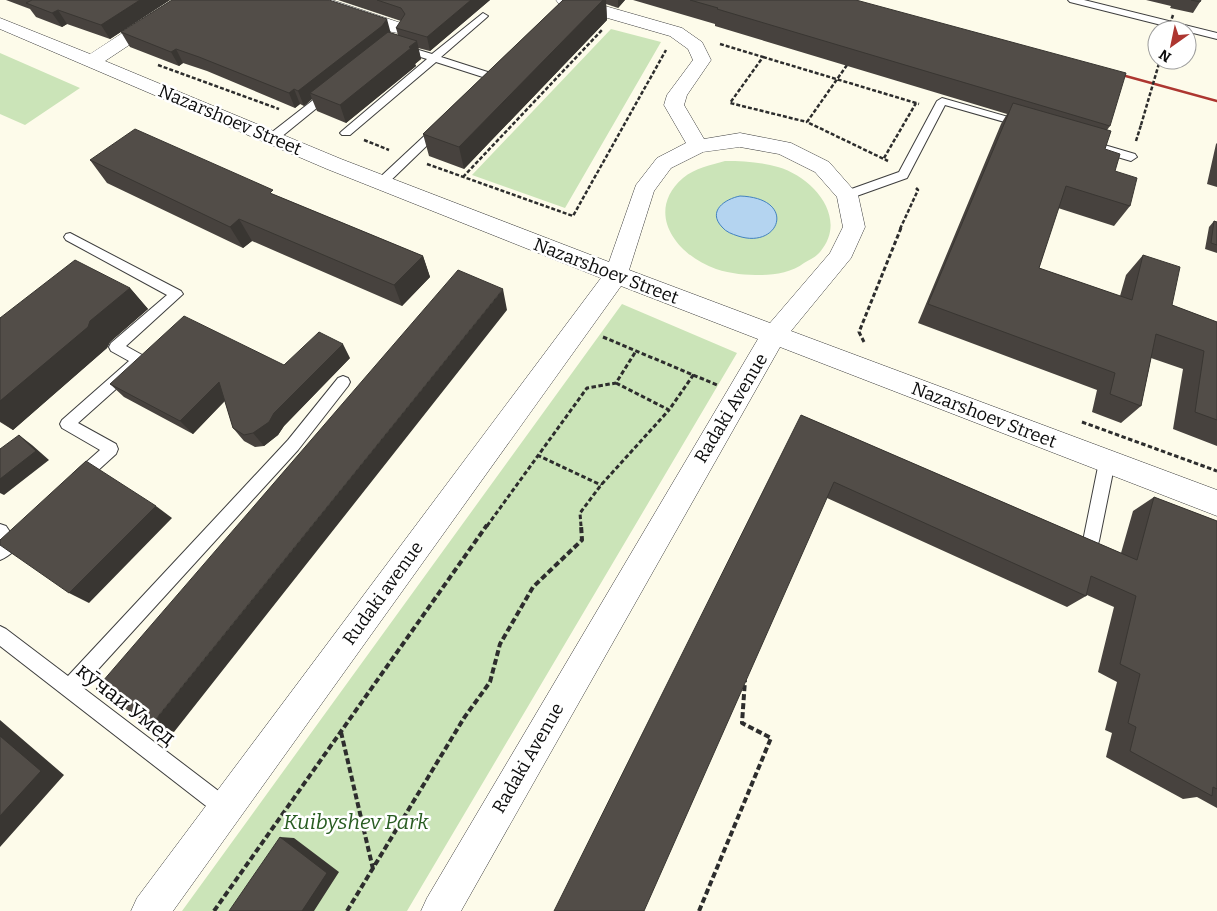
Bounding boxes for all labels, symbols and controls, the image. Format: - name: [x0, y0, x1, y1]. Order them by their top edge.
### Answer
- north arrow: [1147, 20, 1197, 70]
- text: N: [1156, 45, 1174, 66]
- street label: Nazarshoev Street: [155, 80, 305, 160]
- street label: Nazarshoev Street: [530, 233, 682, 309]
- street label: Radaki Avenue: [690, 349, 772, 467]
- street label: Nazarshoev Street: [908, 377, 1060, 453]
- street label: Rudaki avenue: [338, 537, 428, 649]
- street label: кӯчаи Умед: [71, 657, 181, 751]
- street label: Radaki Avenue: [488, 699, 568, 817]
- park label: Kuibyshev Park: [283, 809, 429, 835]

